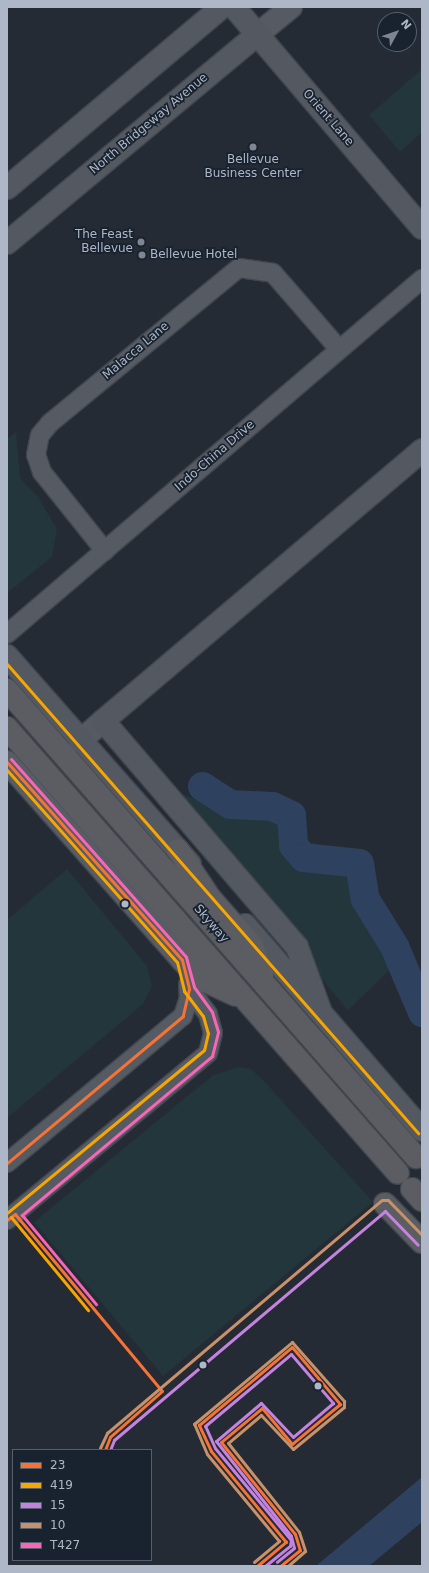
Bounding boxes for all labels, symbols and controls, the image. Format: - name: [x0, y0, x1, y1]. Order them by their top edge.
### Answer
- north arrow: [377, 12, 417, 52]
- text: N: [398, 17, 414, 32]
- street label: North Bridgeway Avenue: [87, 71, 211, 177]
- street label: Orient Lane: [300, 87, 356, 149]
- marker: Bellevue Business Center: [248, 142, 258, 152]
- place label: Bellevue Business Center: [204, 153, 302, 181]
- place label: The Feast Bellevue: [75, 228, 133, 256]
- marker: The Feast Bellevue: [136, 237, 146, 247]
- place label: Bellevue Hotel: [150, 248, 237, 262]
- marker: Bellevue Hotel: [137, 250, 147, 260]
- street label: Malacca Lane: [100, 319, 172, 383]
- street label: Indo-China Drive: [172, 418, 258, 494]
- unlabelled marker: [120, 899, 130, 909]
- street label: Skyway: [191, 902, 231, 946]
- unlabelled marker: [198, 1360, 208, 1370]
- unlabelled marker: [313, 1381, 323, 1391]
- legend: [12, 1449, 152, 1561]
- text: 23: [50, 1458, 65, 1472]
- text: 419: [50, 1478, 73, 1492]
- text: 15: [50, 1498, 65, 1512]
- text: 10: [50, 1518, 65, 1532]
- text: T427: [50, 1538, 80, 1552]

